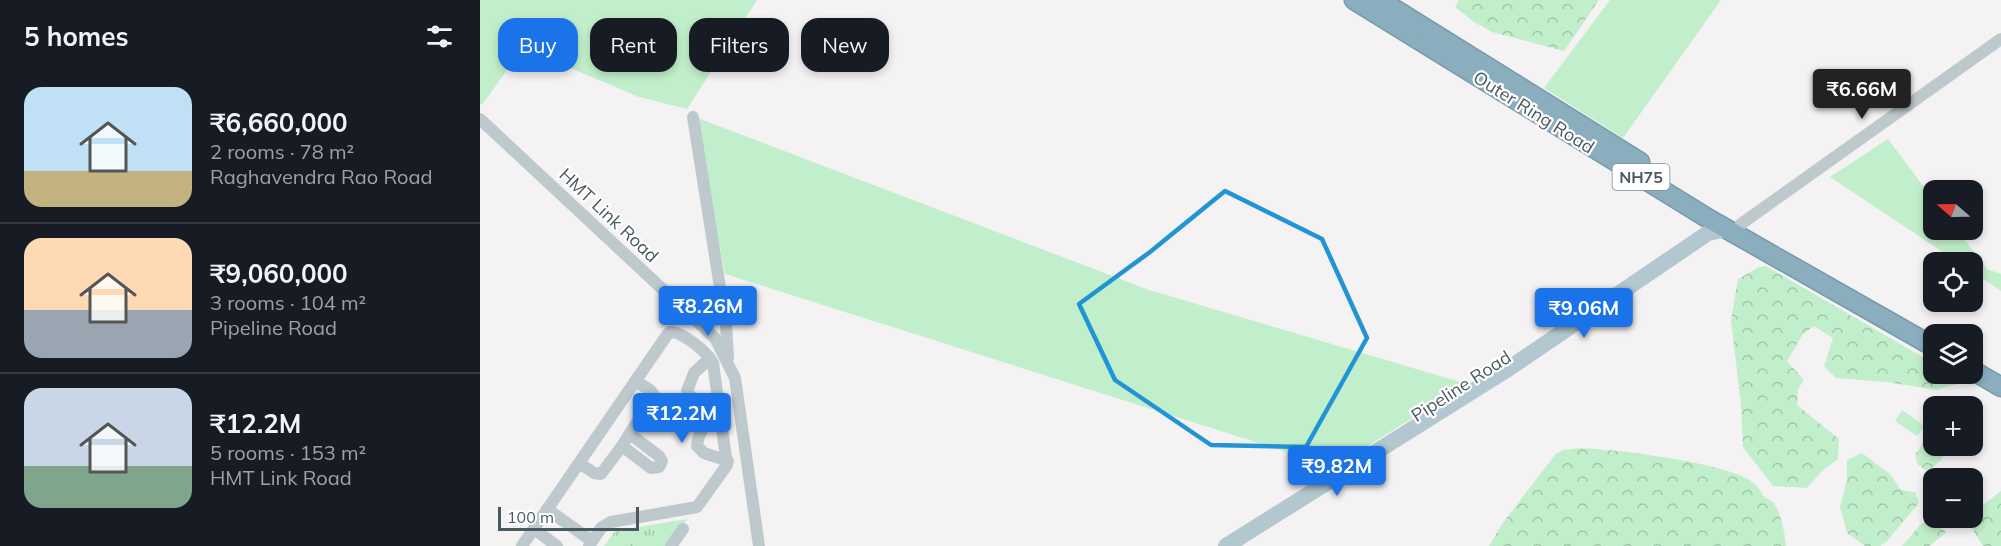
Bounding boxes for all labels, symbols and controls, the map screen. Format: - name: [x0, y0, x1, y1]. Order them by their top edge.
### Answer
- chip: Buy: [498, 18, 578, 72]
- chip: Rent: [590, 18, 677, 72]
- chip: Filters: [689, 18, 789, 72]
- chip: New: [801, 18, 889, 72]
- text: 5 homes: [24, 20, 128, 53]
- icon: filters: [423, 20, 456, 53]
- street label: Outer Ring Road: [1469, 66, 1599, 158]
- pin: ₹6.66M: [1813, 69, 1911, 120]
- text: ₹6.66M: [1827, 76, 1897, 101]
- text: ₹6,660,000: [210, 106, 348, 139]
- icon: home: [72, 111, 144, 183]
- text: 2 rooms · 78 m²: [210, 139, 354, 164]
- street label: HMT Link Road: [555, 163, 663, 267]
- text: Raghavendra Rao Road: [210, 164, 432, 189]
- road number: NH75: [1612, 164, 1670, 190]
- north arrow: [1923, 180, 1983, 240]
- map controls: [1923, 180, 1983, 528]
- button: locate: [1923, 252, 1983, 312]
- text: ₹9,060,000: [210, 257, 348, 290]
- icon: home: [72, 262, 144, 334]
- pin: ₹8.26M: [659, 286, 757, 337]
- pin: ₹9.06M: [1535, 288, 1633, 339]
- text: 3 rooms · 104 m²: [210, 290, 366, 315]
- text: ₹8.26M: [673, 293, 743, 318]
- text: ₹9.06M: [1549, 295, 1619, 320]
- text: Pipeline Road: [210, 315, 337, 340]
- button: layers: [1923, 324, 1983, 384]
- street label: Pipeline Road: [1407, 345, 1515, 427]
- pin: ₹12.2M: [633, 393, 731, 444]
- button: +: [1923, 396, 1983, 456]
- text: ₹12.2M: [647, 400, 717, 425]
- text: ₹12.2M: [210, 407, 301, 440]
- icon: home: [72, 412, 144, 484]
- text: 5 rooms · 153 m²: [210, 440, 366, 465]
- pin: ₹9.82M: [1288, 446, 1386, 497]
- text: ₹9.82M: [1302, 453, 1372, 478]
- text: HMT Link Road: [210, 465, 352, 490]
- button: −: [1923, 468, 1983, 528]
- scale bar: [498, 504, 639, 532]
- text: 100 m: [507, 507, 554, 527]

